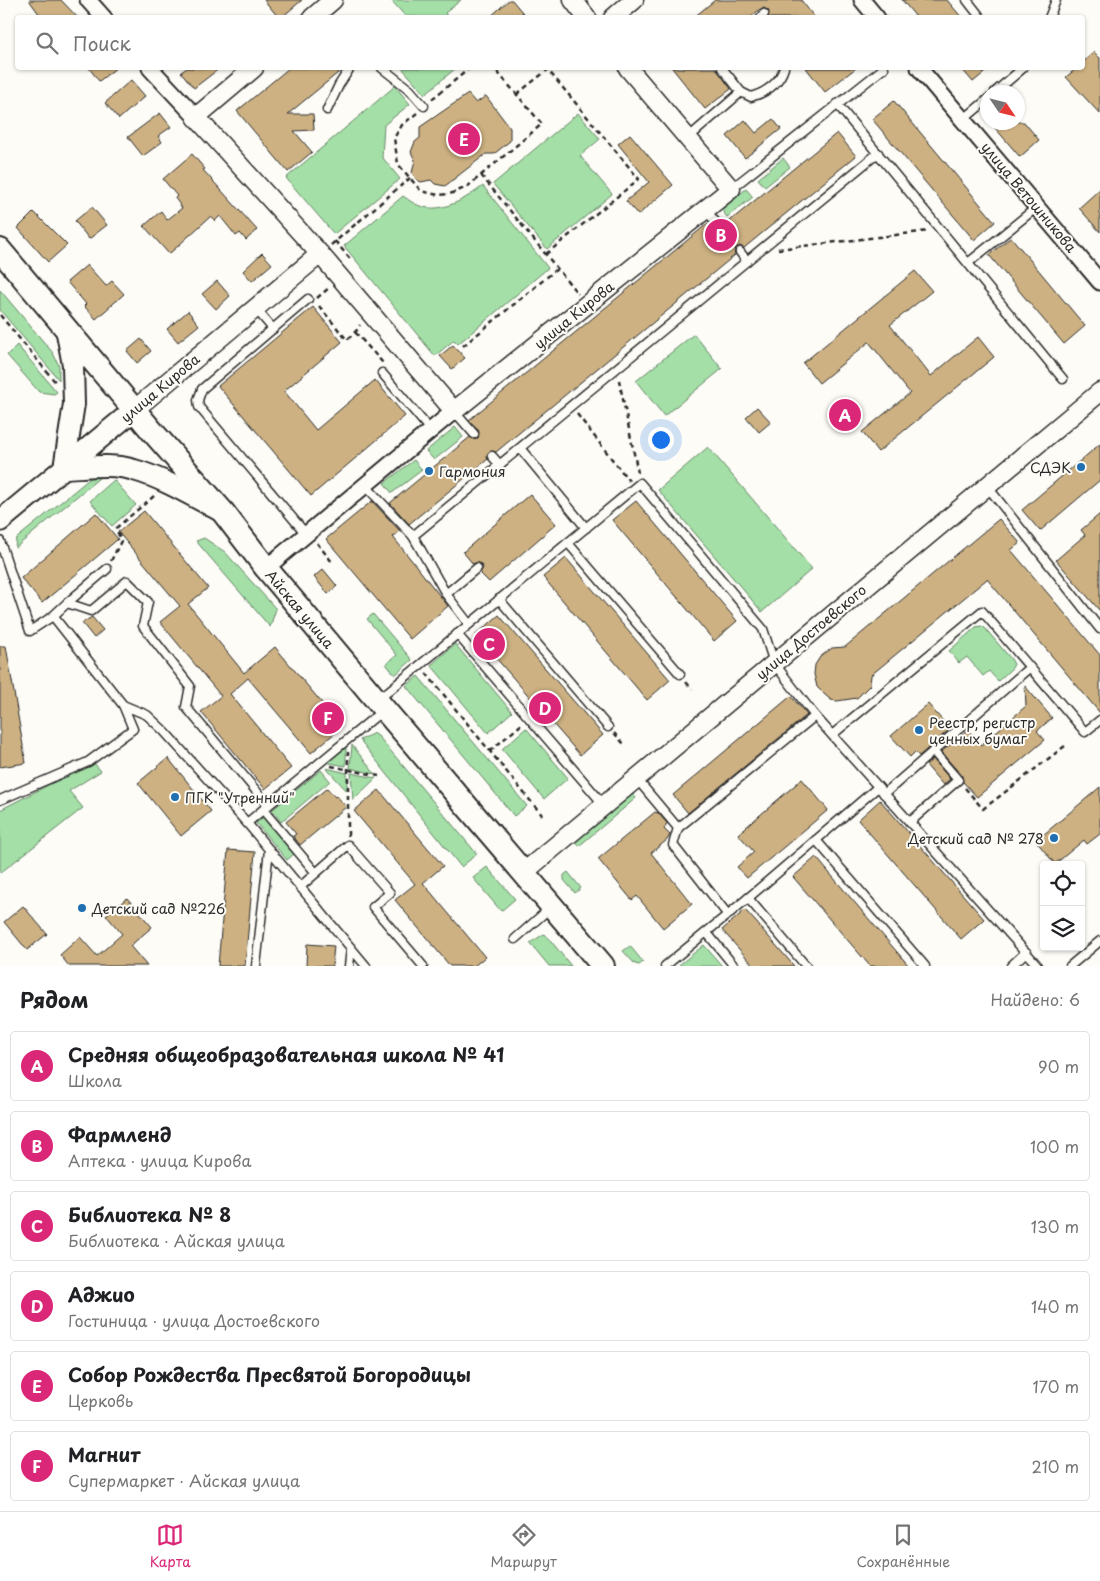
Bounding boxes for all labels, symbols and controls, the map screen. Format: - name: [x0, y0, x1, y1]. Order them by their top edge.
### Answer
- search box: [15, 15, 1085, 70]
- icon: search: [33, 29, 61, 57]
- text: Поиск: [73, 29, 131, 57]
- north arrow: [980, 85, 1025, 130]
- pin: E: [448, 120, 480, 158]
- street label: улица Ветошникова: [976, 137, 1082, 257]
- pin: B: [705, 216, 737, 254]
- street label: улица Кирова: [530, 276, 619, 354]
- street label: улица Кирова: [116, 348, 204, 427]
- pin: A: [829, 396, 861, 434]
- your location: [648, 427, 674, 453]
- place label: СДЭК: [1030, 457, 1071, 478]
- place label: Гармония: [439, 461, 505, 482]
- marker: СДЭК: [1075, 461, 1087, 473]
- marker: Гармония: [423, 465, 435, 477]
- street label: Айская улица: [261, 565, 339, 653]
- street label: улица Достоевского: [751, 579, 871, 685]
- pin: C: [473, 625, 505, 663]
- pin: D: [529, 689, 561, 727]
- pin: F: [312, 699, 344, 737]
- place label: Реестр, регистр ценных бумаг: [929, 712, 1035, 749]
- marker: Реестр, регистр ценных бумаг: [913, 724, 925, 736]
- place label: ПГК "Утренний": [185, 787, 295, 808]
- marker: ПГК "Утренний": [169, 791, 181, 803]
- place label: Детский сад № 278: [907, 828, 1044, 849]
- marker: Детский сад № 278: [1048, 832, 1060, 844]
- map controls: [1040, 861, 1085, 951]
- button: locate: [1040, 861, 1085, 906]
- place label: Детский сад №226: [91, 898, 225, 919]
- marker: Детский сад №226: [76, 902, 88, 914]
- button: layers: [1040, 906, 1085, 951]
- text: Рядом: [20, 983, 88, 1015]
- text: Найдено: 6: [990, 987, 1080, 1011]
- text: Средняя общеобразовательная школа № 41: [68, 1040, 504, 1068]
- text: A: [31, 1054, 43, 1078]
- text: 90 m: [1038, 1054, 1079, 1078]
- text: Школа: [68, 1068, 122, 1092]
- text: Фармленд: [68, 1120, 171, 1148]
- text: B: [32, 1134, 42, 1158]
- text: 100 m: [1030, 1134, 1079, 1158]
- text: Аптека · улица Кирова: [68, 1148, 251, 1172]
- text: Библиотека № 8: [68, 1200, 231, 1228]
- text: C: [31, 1214, 43, 1238]
- text: 130 m: [1031, 1214, 1079, 1238]
- text: Библиотека · Айская улица: [68, 1228, 285, 1252]
- text: Аджио: [68, 1280, 135, 1308]
- text: D: [31, 1294, 43, 1318]
- text: 140 m: [1031, 1294, 1079, 1318]
- text: Гостиница · улица Достоевского: [68, 1308, 320, 1332]
- text: Собор Рождества Пресвятой Богородицы: [68, 1360, 471, 1388]
- text: E: [32, 1374, 42, 1398]
- text: 170 m: [1033, 1374, 1079, 1398]
- text: Церковь: [68, 1388, 133, 1412]
- text: Магнит: [68, 1440, 140, 1468]
- text: F: [32, 1454, 42, 1478]
- text: 210 m: [1031, 1454, 1079, 1478]
- text: Супермаркет · Айская улица: [68, 1468, 300, 1492]
- tab: Карта: [150, 1521, 191, 1572]
- tab: Маршрут: [491, 1521, 557, 1572]
- tab: Сохранённые: [857, 1521, 950, 1572]

